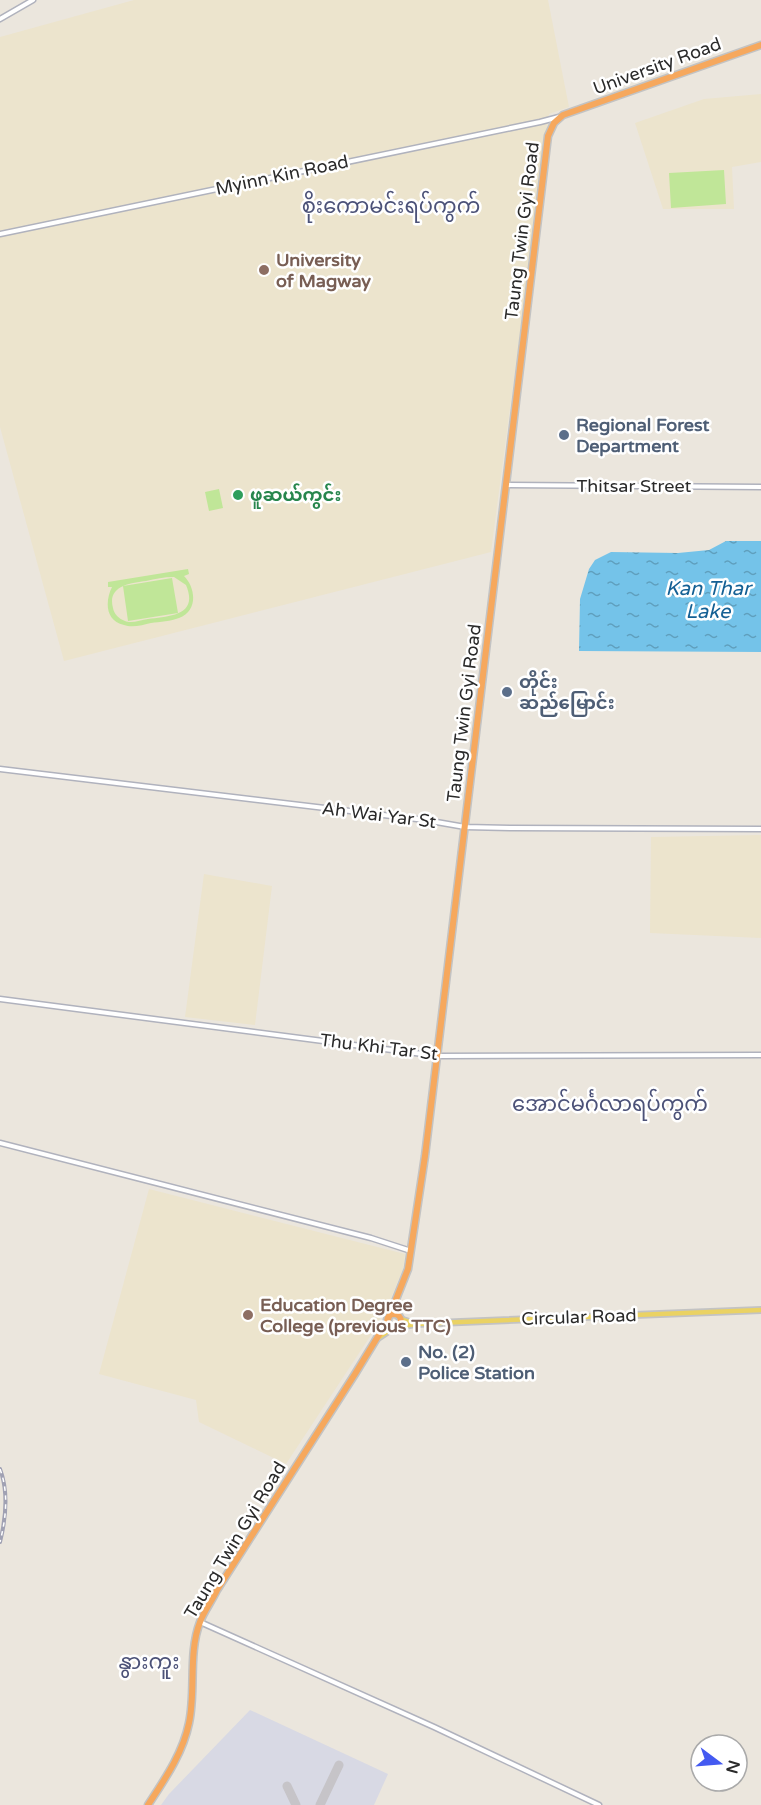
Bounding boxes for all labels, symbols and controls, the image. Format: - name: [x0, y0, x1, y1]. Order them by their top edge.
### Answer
- street label: University Road: [590, 33, 724, 99]
- street label: Taung Twin Gyi Road: [500, 141, 544, 321]
- street label: Myinn Kin Road: [213, 150, 351, 200]
- district label: စိုးကောမင်းရပ်ကွက်: [302, 190, 480, 223]
- place label: University of Magway: [276, 249, 371, 292]
- marker: University of Magway: [257, 263, 271, 277]
- place label: Regional Forest Department: [576, 414, 710, 457]
- marker: Regional Forest Department: [557, 428, 571, 442]
- street label: Thitsar Street: [577, 475, 692, 497]
- place label: ဖူဆယ်ကွင်း: [250, 483, 341, 509]
- marker: ဖူဆယ်ကွင်း: [231, 488, 245, 502]
- water label: Kan Thar Lake: [665, 577, 753, 624]
- street label: Taung Twin Gyi Road: [442, 623, 486, 803]
- place label: တိုင်း ဆည်မြောင်း: [519, 670, 615, 717]
- marker: တိုင်း ဆည်မြောင်း: [500, 685, 514, 699]
- street label: Ah Wai Yar St: [321, 797, 438, 833]
- street label: Thu Khi Tar St: [319, 1029, 439, 1065]
- district label: အောင်မင်္ဂလာရပ်ကွက်: [512, 1088, 708, 1121]
- place label: Education Degree College (previous TTC): [260, 1294, 451, 1337]
- street label: Circular Road: [521, 1304, 637, 1330]
- marker: Education Degree College (previous TTC): [241, 1308, 255, 1322]
- place label: No. (2) Police Station: [418, 1341, 535, 1384]
- marker: No. (2) Police Station: [399, 1355, 413, 1369]
- street label: Taung Twin Gyi Road: [179, 1457, 291, 1623]
- district label: နွားကူး: [119, 1650, 179, 1679]
- north arrow: [689, 1733, 749, 1793]
- text: N: [721, 1758, 744, 1776]

